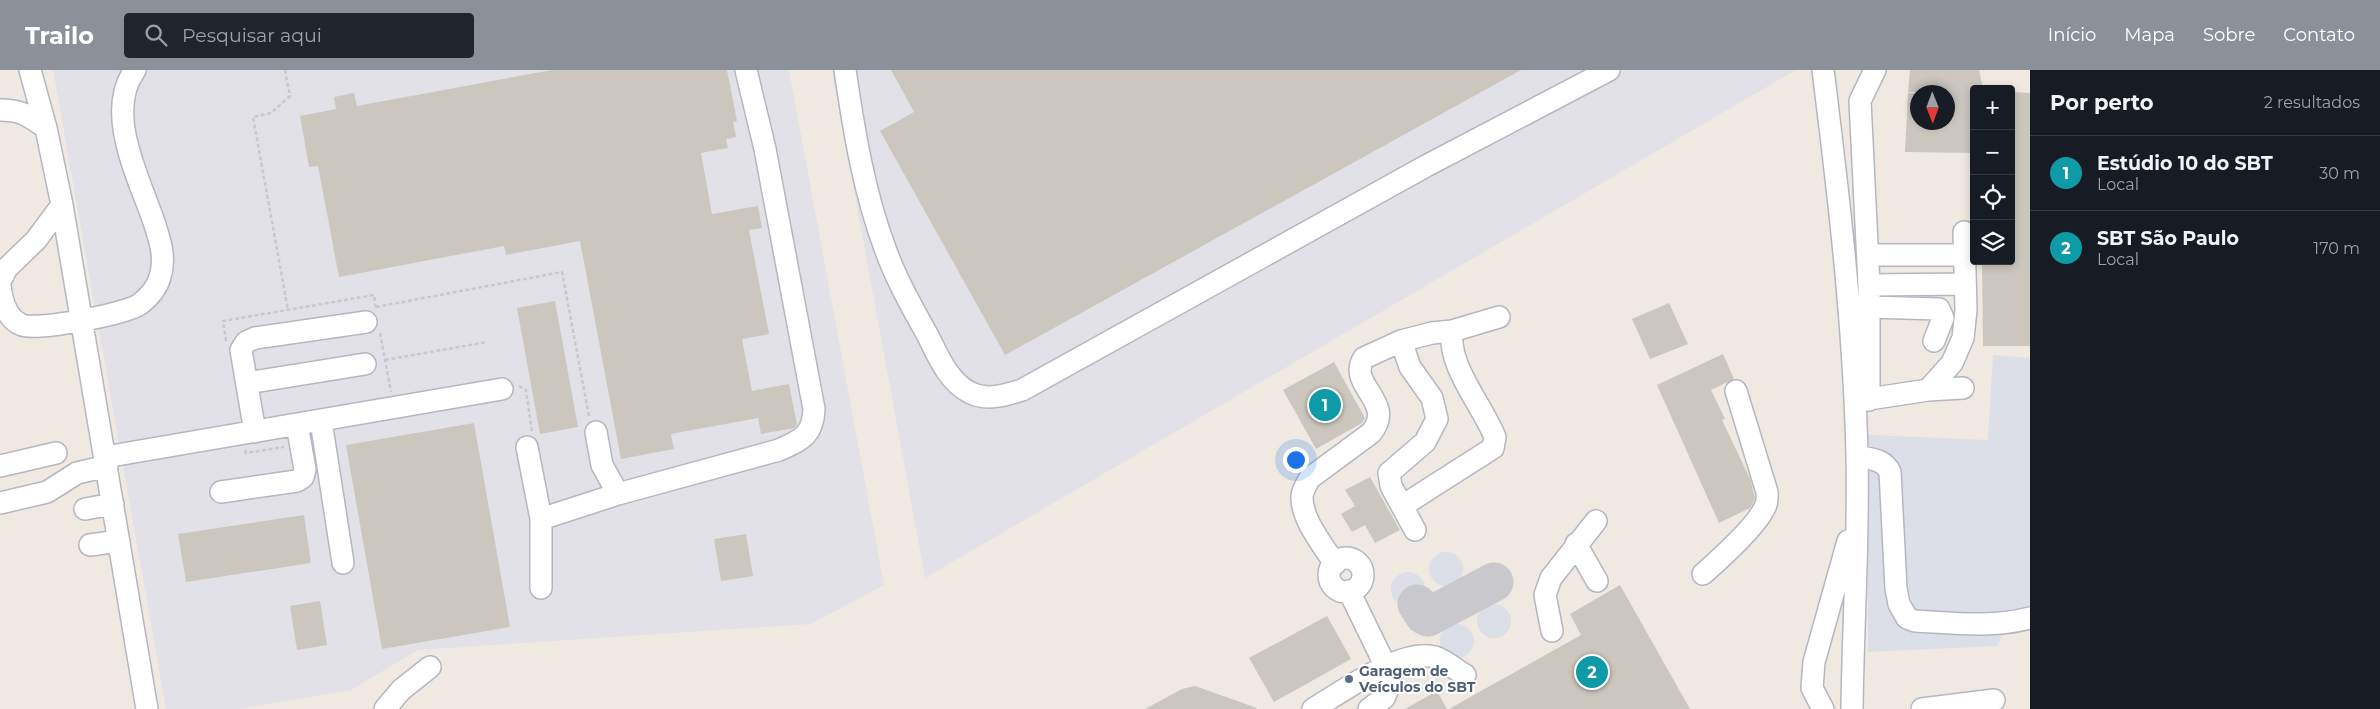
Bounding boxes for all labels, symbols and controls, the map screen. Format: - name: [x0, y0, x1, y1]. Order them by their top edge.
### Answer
- search box: [124, 13, 474, 58]
- text: Trailo: [25, 21, 94, 50]
- icon: search: [142, 21, 170, 49]
- text: Pesquisar aqui: [182, 24, 322, 47]
- text: Início: [2048, 24, 2096, 46]
- text: Mapa: [2124, 24, 2175, 46]
- text: Sobre: [2203, 24, 2255, 46]
- text: Contato: [2283, 24, 2355, 46]
- north arrow: [1910, 85, 1955, 130]
- map controls: [1970, 85, 2015, 265]
- button: +: [1970, 85, 2015, 130]
- text: Por perto: [2050, 90, 2154, 115]
- text: 2 resultados: [2264, 93, 2360, 112]
- button: −: [1970, 130, 2015, 175]
- text: Estúdio 10 do SBT: [2097, 152, 2273, 175]
- text: 1: [2063, 164, 2069, 183]
- text: 30 m: [2319, 164, 2360, 183]
- button: locate: [1970, 175, 2015, 220]
- text: Local: [2097, 175, 2139, 194]
- button: layers: [1970, 220, 2015, 265]
- text: SBT São Paulo: [2097, 227, 2239, 250]
- text: 2: [2061, 239, 2071, 258]
- text: 170 m: [2313, 239, 2360, 258]
- text: Local: [2097, 250, 2139, 269]
- pin: 1: [1309, 386, 1341, 424]
- your location: [1283, 447, 1309, 473]
- pin: 2: [1576, 653, 1608, 691]
- place label: Garagem de Veículos do SBT: [1358, 662, 1476, 696]
- marker: Garagem de Veículos do SBT: [1343, 673, 1355, 685]

